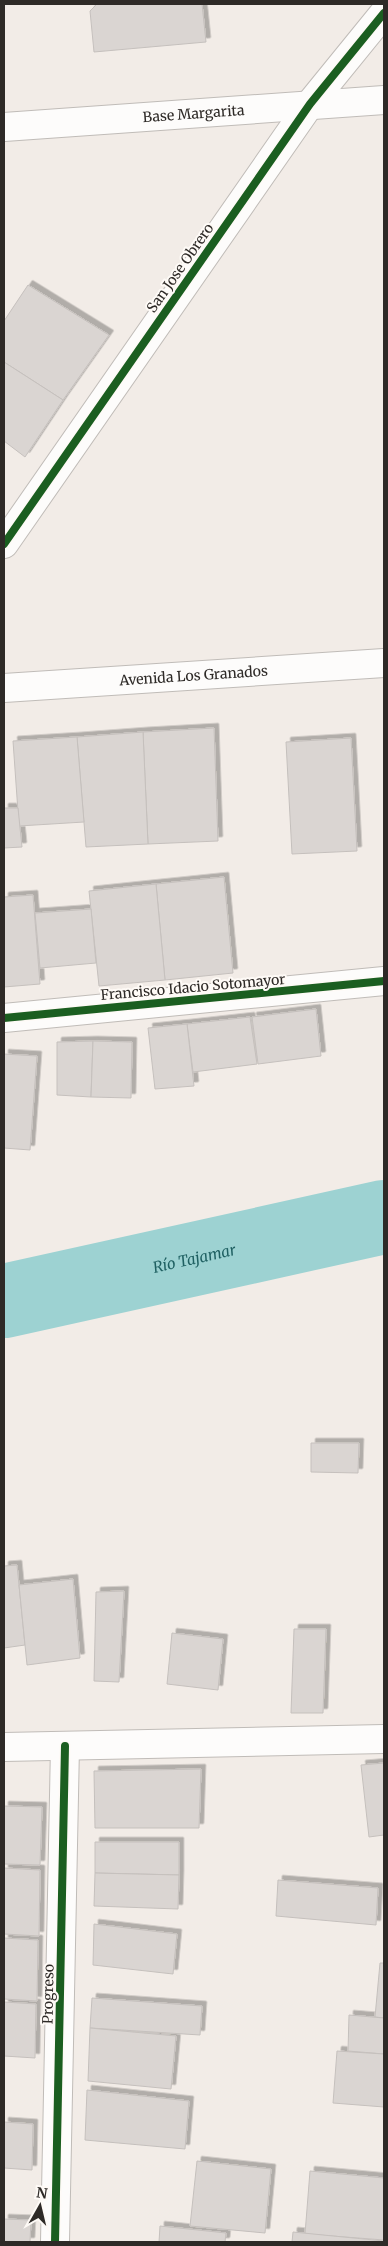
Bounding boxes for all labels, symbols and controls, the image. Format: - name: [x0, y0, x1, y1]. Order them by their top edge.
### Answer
- street label: Base Margarita: [142, 101, 246, 126]
- street label: San Jose Obrero: [143, 220, 217, 316]
- street label: Avenida Los Granados: [118, 662, 268, 689]
- street label: Francisco Idacio Sotomayor: [100, 970, 286, 1004]
- water label: Río Tajamar: [151, 1240, 238, 1277]
- street label: Progreso: [38, 1964, 58, 2024]
- north arrow: [15, 2181, 65, 2231]
- text: N: [35, 2183, 49, 2203]

